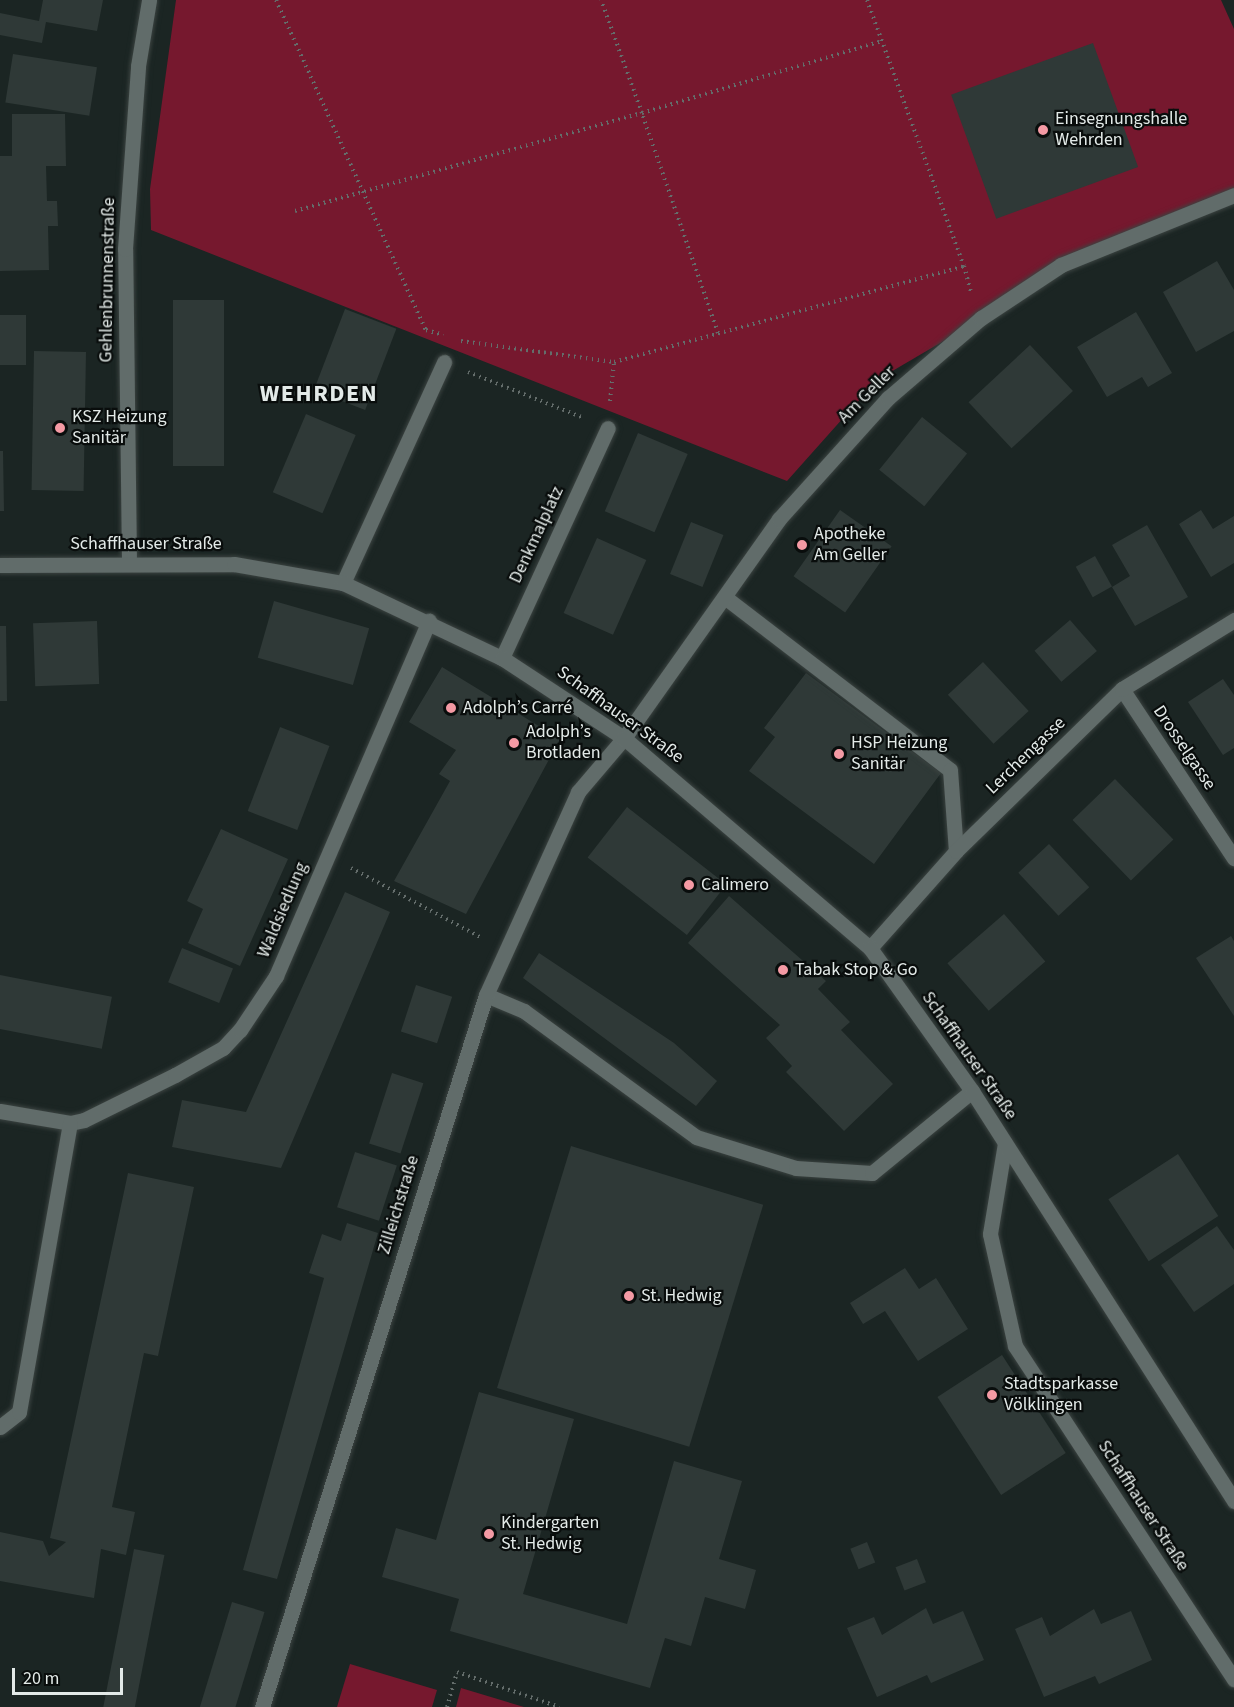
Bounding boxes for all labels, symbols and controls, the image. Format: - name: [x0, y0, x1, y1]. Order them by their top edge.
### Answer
- place label: Einsegnungshalle Wehrden: [1055, 109, 1187, 152]
- marker: Einsegnungshalle Wehrden: [1036, 123, 1050, 137]
- street label: Gehlenbrunnenstraße: [96, 197, 120, 363]
- street label: Am Geller: [834, 362, 900, 428]
- district label: WEHRDEN: [260, 380, 378, 408]
- place label: KSZ Heizung Sanitär: [72, 407, 166, 450]
- marker: KSZ Heizung Sanitär: [53, 421, 67, 435]
- street label: Denkmalplatz: [505, 483, 569, 587]
- place label: Apotheke Am Geller: [814, 524, 887, 566]
- street label: Schaffhauser Straße: [70, 533, 222, 555]
- marker: Apotheke Am Geller: [795, 538, 809, 552]
- street label: Schaffhauser Straße: [552, 662, 688, 768]
- place label: Adolph’s Carré: [463, 697, 572, 719]
- marker: Adolph’s Carré: [444, 701, 458, 715]
- street label: Drosselgasse: [1148, 702, 1220, 794]
- street label: Lerchengasse: [982, 713, 1070, 799]
- place label: Adolph’s Brotladen: [526, 722, 601, 764]
- place label: HSP Heizung Sanitär: [851, 733, 947, 776]
- marker: Adolph’s Brotladen: [507, 736, 521, 750]
- marker: HSP Heizung Sanitär: [832, 747, 846, 761]
- street label: Waldsiedlung: [253, 859, 313, 961]
- place label: Calimero: [701, 874, 769, 896]
- marker: Calimero: [682, 878, 696, 892]
- place label: Tabak Stop & Go: [795, 959, 917, 981]
- marker: Tabak Stop & Go: [776, 963, 790, 977]
- street label: Schaffhauser Straße: [917, 988, 1021, 1124]
- street label: Zilleichstraße: [374, 1153, 424, 1257]
- place label: St. Hedwig: [641, 1285, 722, 1307]
- marker: St. Hedwig: [622, 1289, 636, 1303]
- place label: Stadtsparkasse Völklingen: [1004, 1374, 1118, 1416]
- marker: Stadtsparkasse Völklingen: [985, 1388, 999, 1402]
- street label: Schaffhauser Straße: [1093, 1437, 1193, 1575]
- place label: Kindergarten St. Hedwig: [501, 1513, 599, 1556]
- marker: Kindergarten St. Hedwig: [482, 1527, 496, 1541]
- scale bar: [15, 1656, 126, 1694]
- text: 20 m: [23, 1666, 59, 1691]

